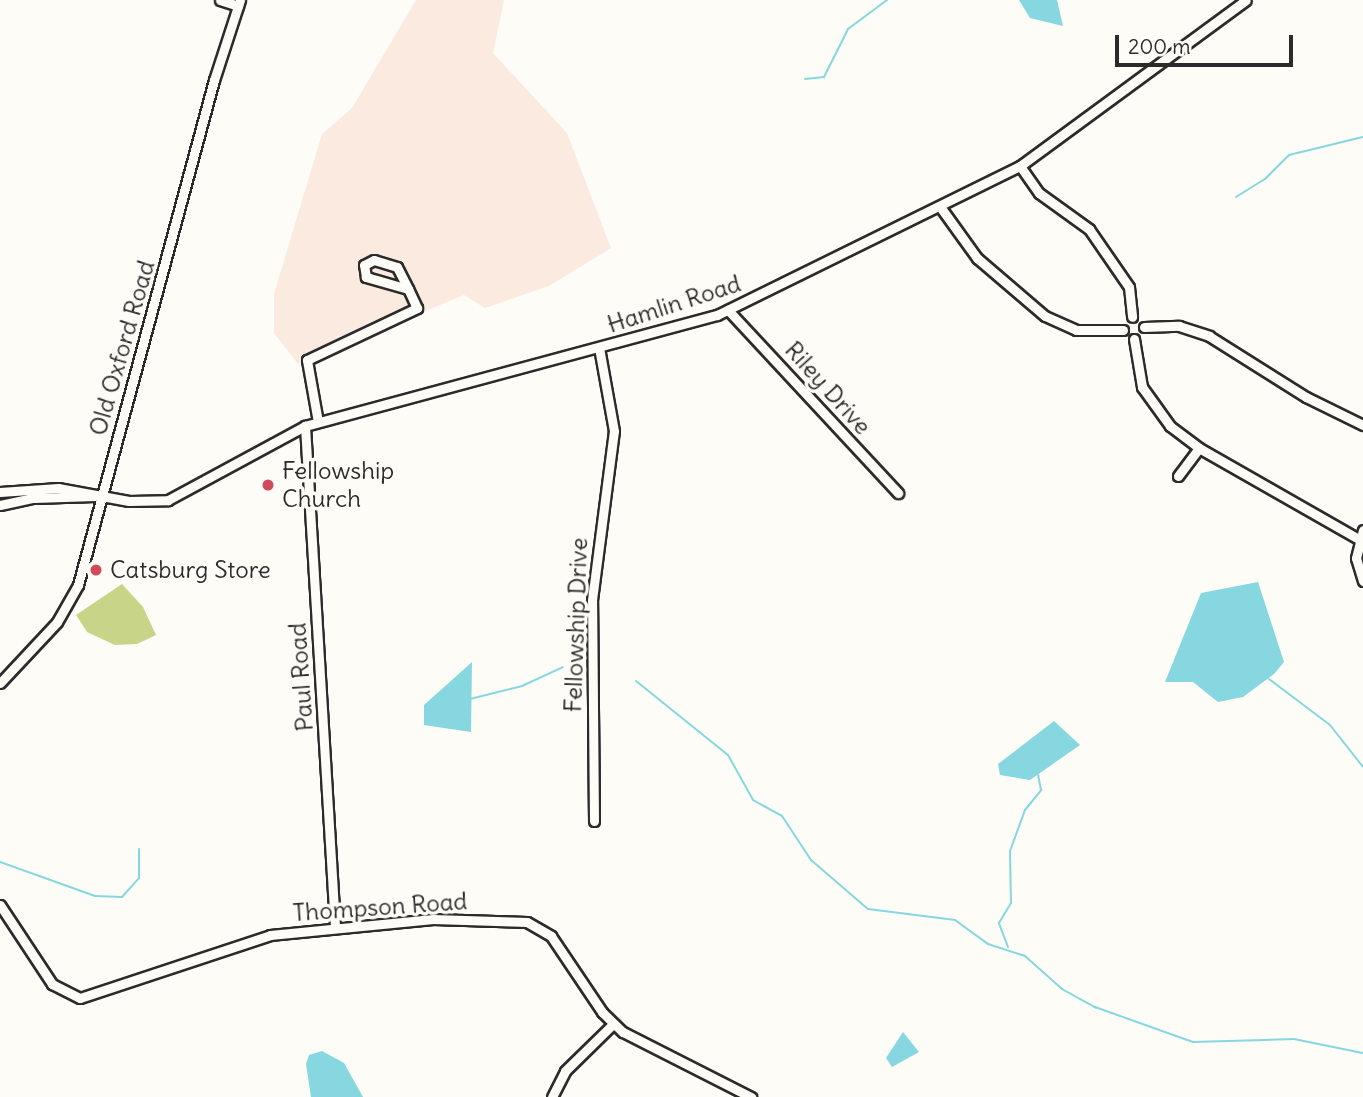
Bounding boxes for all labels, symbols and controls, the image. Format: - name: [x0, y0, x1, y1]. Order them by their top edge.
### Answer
- scale bar: [1118, 21, 1296, 65]
- text: 200 m: [1128, 33, 1191, 60]
- street label: Old Oxford Road: [83, 257, 161, 439]
- street label: Hamlin Road: [604, 269, 744, 339]
- street label: Riley Drive: [779, 336, 877, 440]
- place label: Fellowship Church: [282, 457, 394, 513]
- marker: Fellowship Church: [260, 477, 276, 493]
- street label: Fellowship Drive: [559, 537, 593, 713]
- place label: Catsburg Store: [110, 556, 271, 584]
- marker: Catsburg Store: [88, 562, 104, 578]
- street label: Paul Road: [283, 622, 319, 732]
- street label: Thompson Road: [292, 887, 468, 927]

